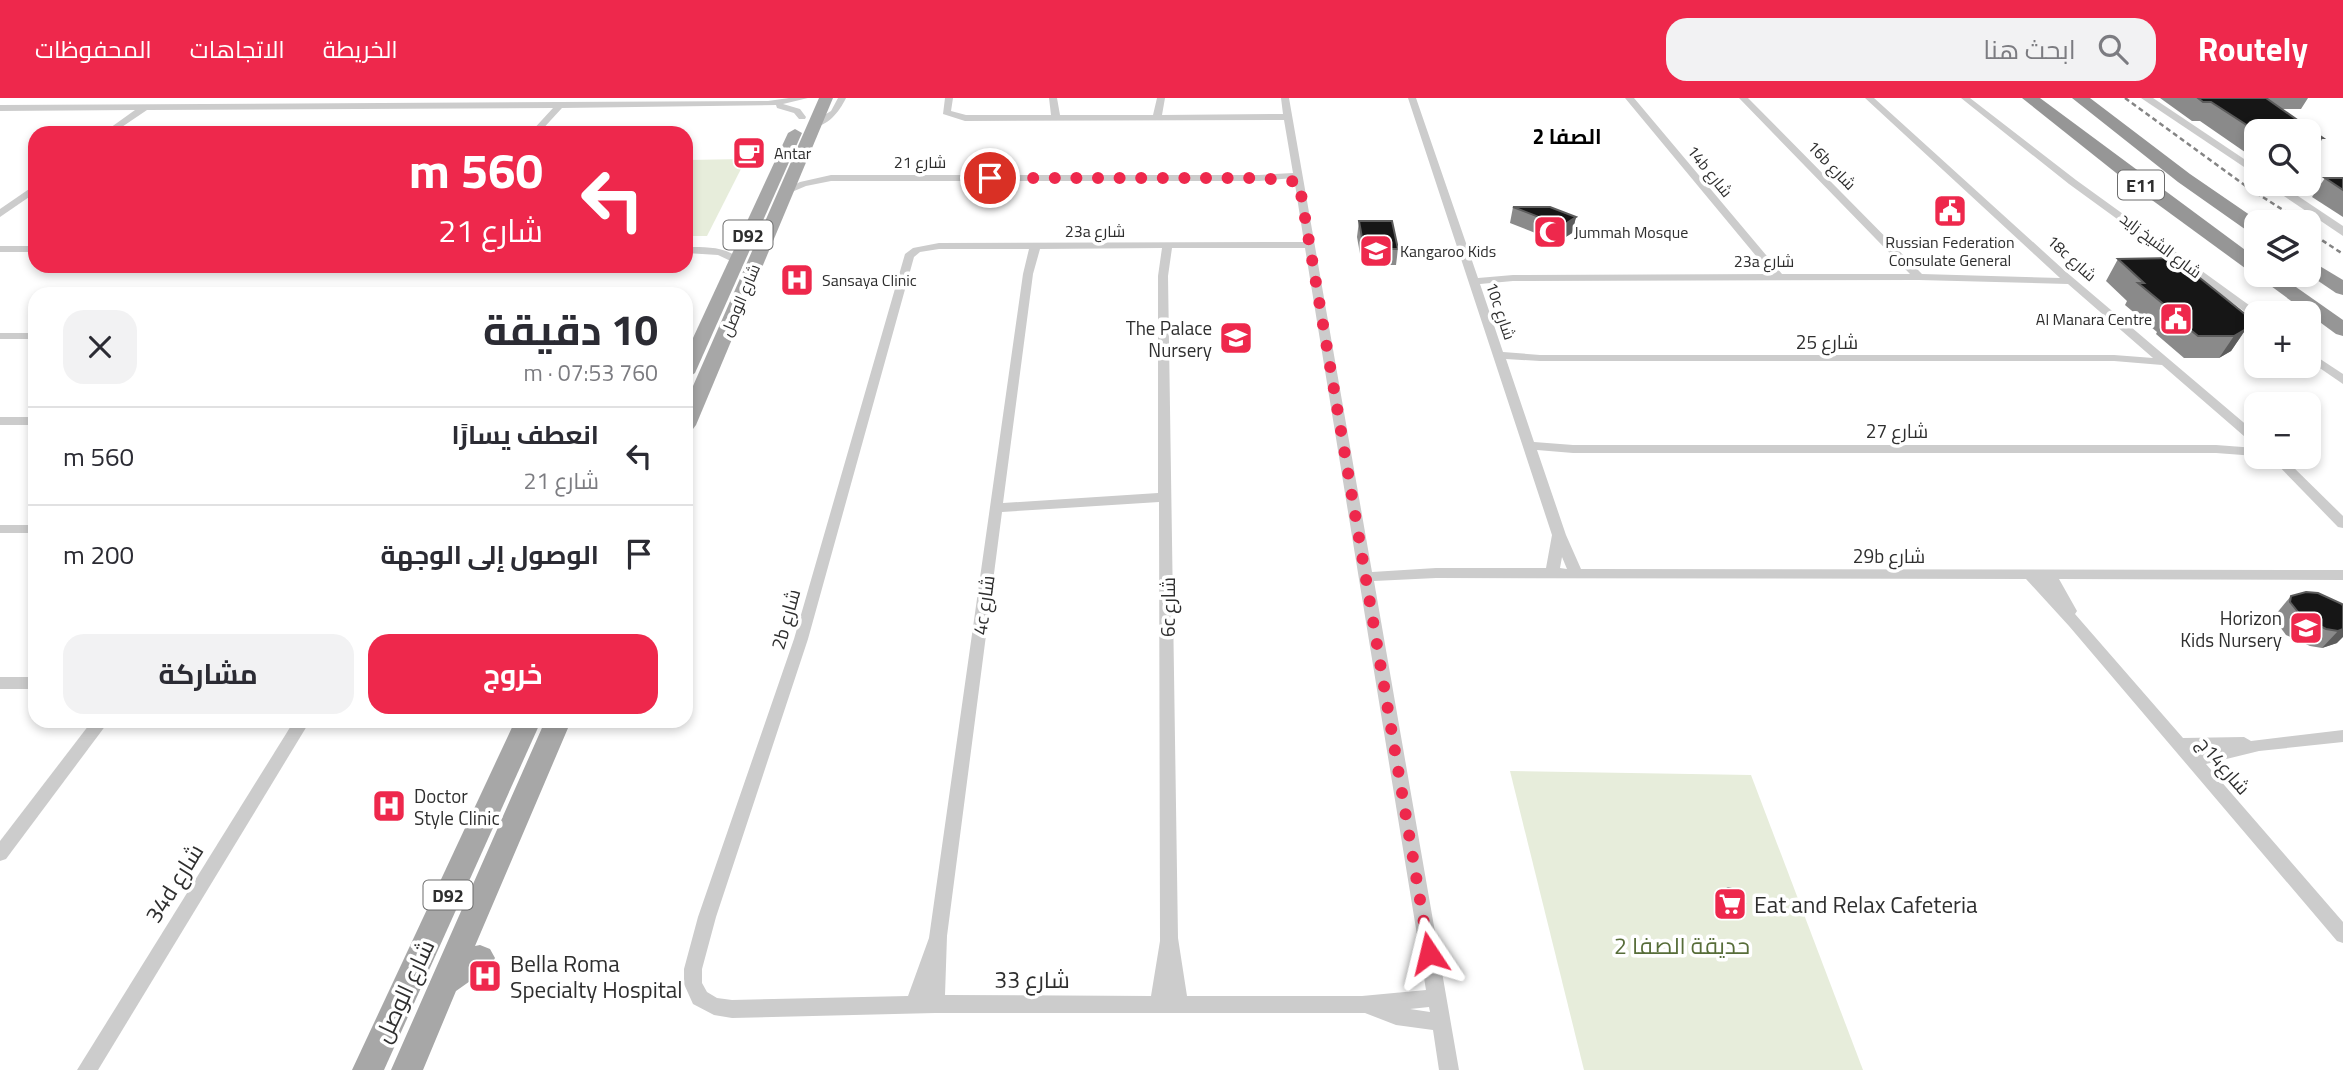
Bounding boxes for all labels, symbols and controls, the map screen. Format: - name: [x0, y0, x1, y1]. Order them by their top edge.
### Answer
- search box: [1666, 18, 2156, 81]
- text: Routely: [2198, 24, 2308, 74]
- text: ابحث هنا: [1983, 30, 2076, 69]
- icon: search: [2094, 30, 2132, 68]
- text: المحفوظات: [35, 31, 152, 67]
- text: الاتجاهات: [190, 31, 285, 67]
- text: الخريطة: [323, 31, 398, 67]
- map controls: [2244, 119, 2321, 469]
- button: search: [2244, 119, 2321, 196]
- district label: الصفا 2: [1532, 120, 1602, 152]
- text: 560 m: [409, 132, 543, 207]
- cafe icon: Antar: [730, 134, 768, 172]
- street label: 16b شارع: [1802, 135, 1862, 195]
- street label: 14b شارع: [1682, 140, 1738, 202]
- place label: Antar: [774, 141, 812, 165]
- pin: [960, 148, 1020, 208]
- street label: شارع 21: [894, 150, 946, 174]
- icon: left: [567, 154, 658, 245]
- icon: arrive: [971, 159, 1009, 197]
- road number: E11: [2118, 170, 2164, 200]
- public building icon: Russian Federation Consulate General: [1931, 192, 1969, 230]
- text: شارع 21: [438, 206, 543, 254]
- street label: شارع الشيخ زايد: [2115, 206, 2207, 284]
- button: layers: [2244, 210, 2321, 287]
- mosque icon: Jummah Mosque: [1531, 213, 1569, 251]
- street label: 23a شارع: [1065, 219, 1125, 243]
- road number: D92: [724, 220, 772, 250]
- place label: Jummah Mosque: [1574, 220, 1688, 244]
- street label: 18c شارع: [2042, 229, 2102, 287]
- place label: Russian Federation Consulate General: [1885, 230, 2015, 272]
- school or university icon: Kangaroo Kids: [1357, 232, 1395, 270]
- place label: Kangaroo Kids: [1400, 239, 1496, 263]
- street label: 23a شارع: [1734, 249, 1794, 273]
- street label: شارع الوصل: [714, 260, 766, 340]
- hospital icon: Sansaya Clinic: [778, 261, 816, 299]
- place label: Sansaya Clinic: [822, 268, 917, 292]
- street label: 10c شارع: [1480, 279, 1522, 343]
- text: 10 دقيقة: [483, 297, 658, 361]
- public building icon: Al Manara Centre: [2157, 300, 2195, 338]
- button: +: [2244, 301, 2321, 378]
- place label: Al Manara Centre: [2036, 307, 2152, 331]
- button: close: [63, 310, 137, 384]
- place label: The Palace Nursery: [1126, 313, 1212, 364]
- school or university icon: The Palace Nursery: [1217, 319, 1255, 357]
- street label: شارع 25: [1796, 327, 1858, 356]
- text: 760 m · 07:53: [523, 355, 658, 390]
- button: −: [2244, 392, 2321, 469]
- text: انعطف يسارًا: [451, 415, 599, 454]
- street label: شارع 27: [1866, 416, 1928, 445]
- text: 560 m: [63, 437, 134, 476]
- icon: left: [620, 437, 658, 475]
- text: شارع 21: [524, 463, 599, 498]
- text: 200 m: [63, 535, 134, 574]
- text: الوصول إلى الوجهة: [380, 535, 599, 574]
- icon: arrive: [620, 535, 658, 573]
- street label: 29b شارع: [1853, 541, 1925, 570]
- street label: 4c شارع: [964, 573, 1002, 637]
- street label: 6c شارع: [1153, 577, 1182, 637]
- street label: 2b شارع: [763, 585, 807, 653]
- place label: Horizon Kids Nursery: [2180, 603, 2282, 654]
- school or university icon: Horizon Kids Nursery: [2287, 609, 2325, 647]
- button: مشاركة: [63, 634, 354, 714]
- button: خروج: [368, 634, 658, 714]
- street label: شارع14ج: [2190, 729, 2258, 801]
- place label: Doctor Style Clinic: [414, 781, 500, 832]
- hospital icon: Doctor Style Clinic: [370, 787, 408, 825]
- street label: 34d شارع: [136, 837, 212, 929]
- road number: D92: [424, 880, 472, 910]
- supermarket icon: Eat and Relax Cafeteria: [1711, 885, 1749, 923]
- place label: Eat and Relax Cafeteria: [1754, 887, 1978, 922]
- position arrow: [1392, 916, 1466, 990]
- park label: حديقة الصفا 2: [1614, 928, 1750, 963]
- street label: شارع الوصل: [365, 934, 443, 1048]
- place label: Bella Roma Specialty Hospital: [510, 946, 683, 1007]
- hospital icon: Bella Roma Specialty Hospital: [466, 957, 504, 995]
- street label: شارع 33: [994, 962, 1070, 997]

